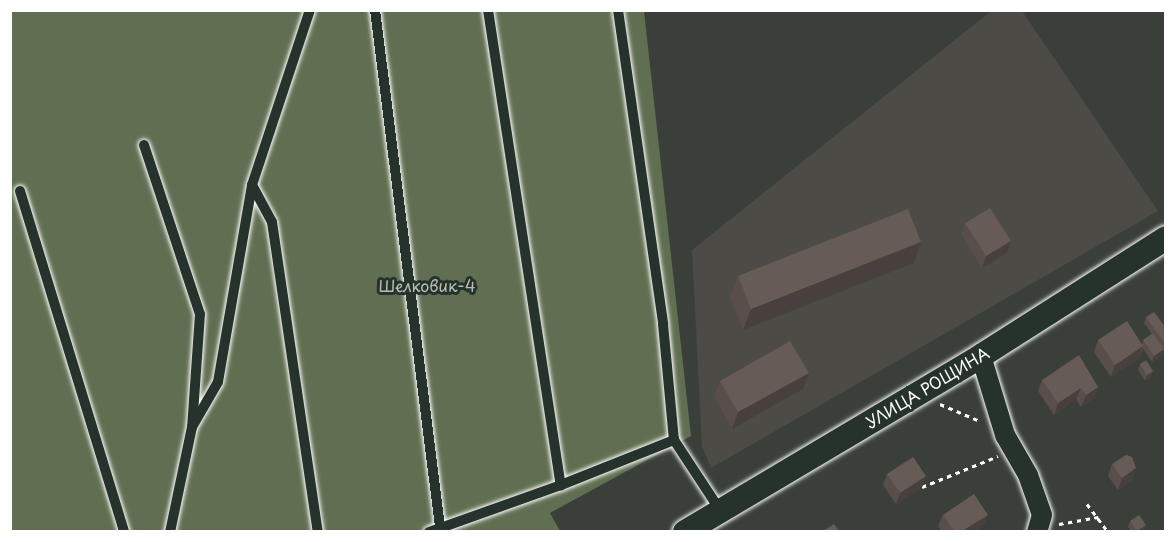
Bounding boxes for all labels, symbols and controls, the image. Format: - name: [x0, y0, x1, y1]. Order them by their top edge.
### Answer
- park label: Шелковик-4: [378, 275, 476, 295]
- street label: УЛИЦА РОЩИНА: [861, 342, 993, 432]

